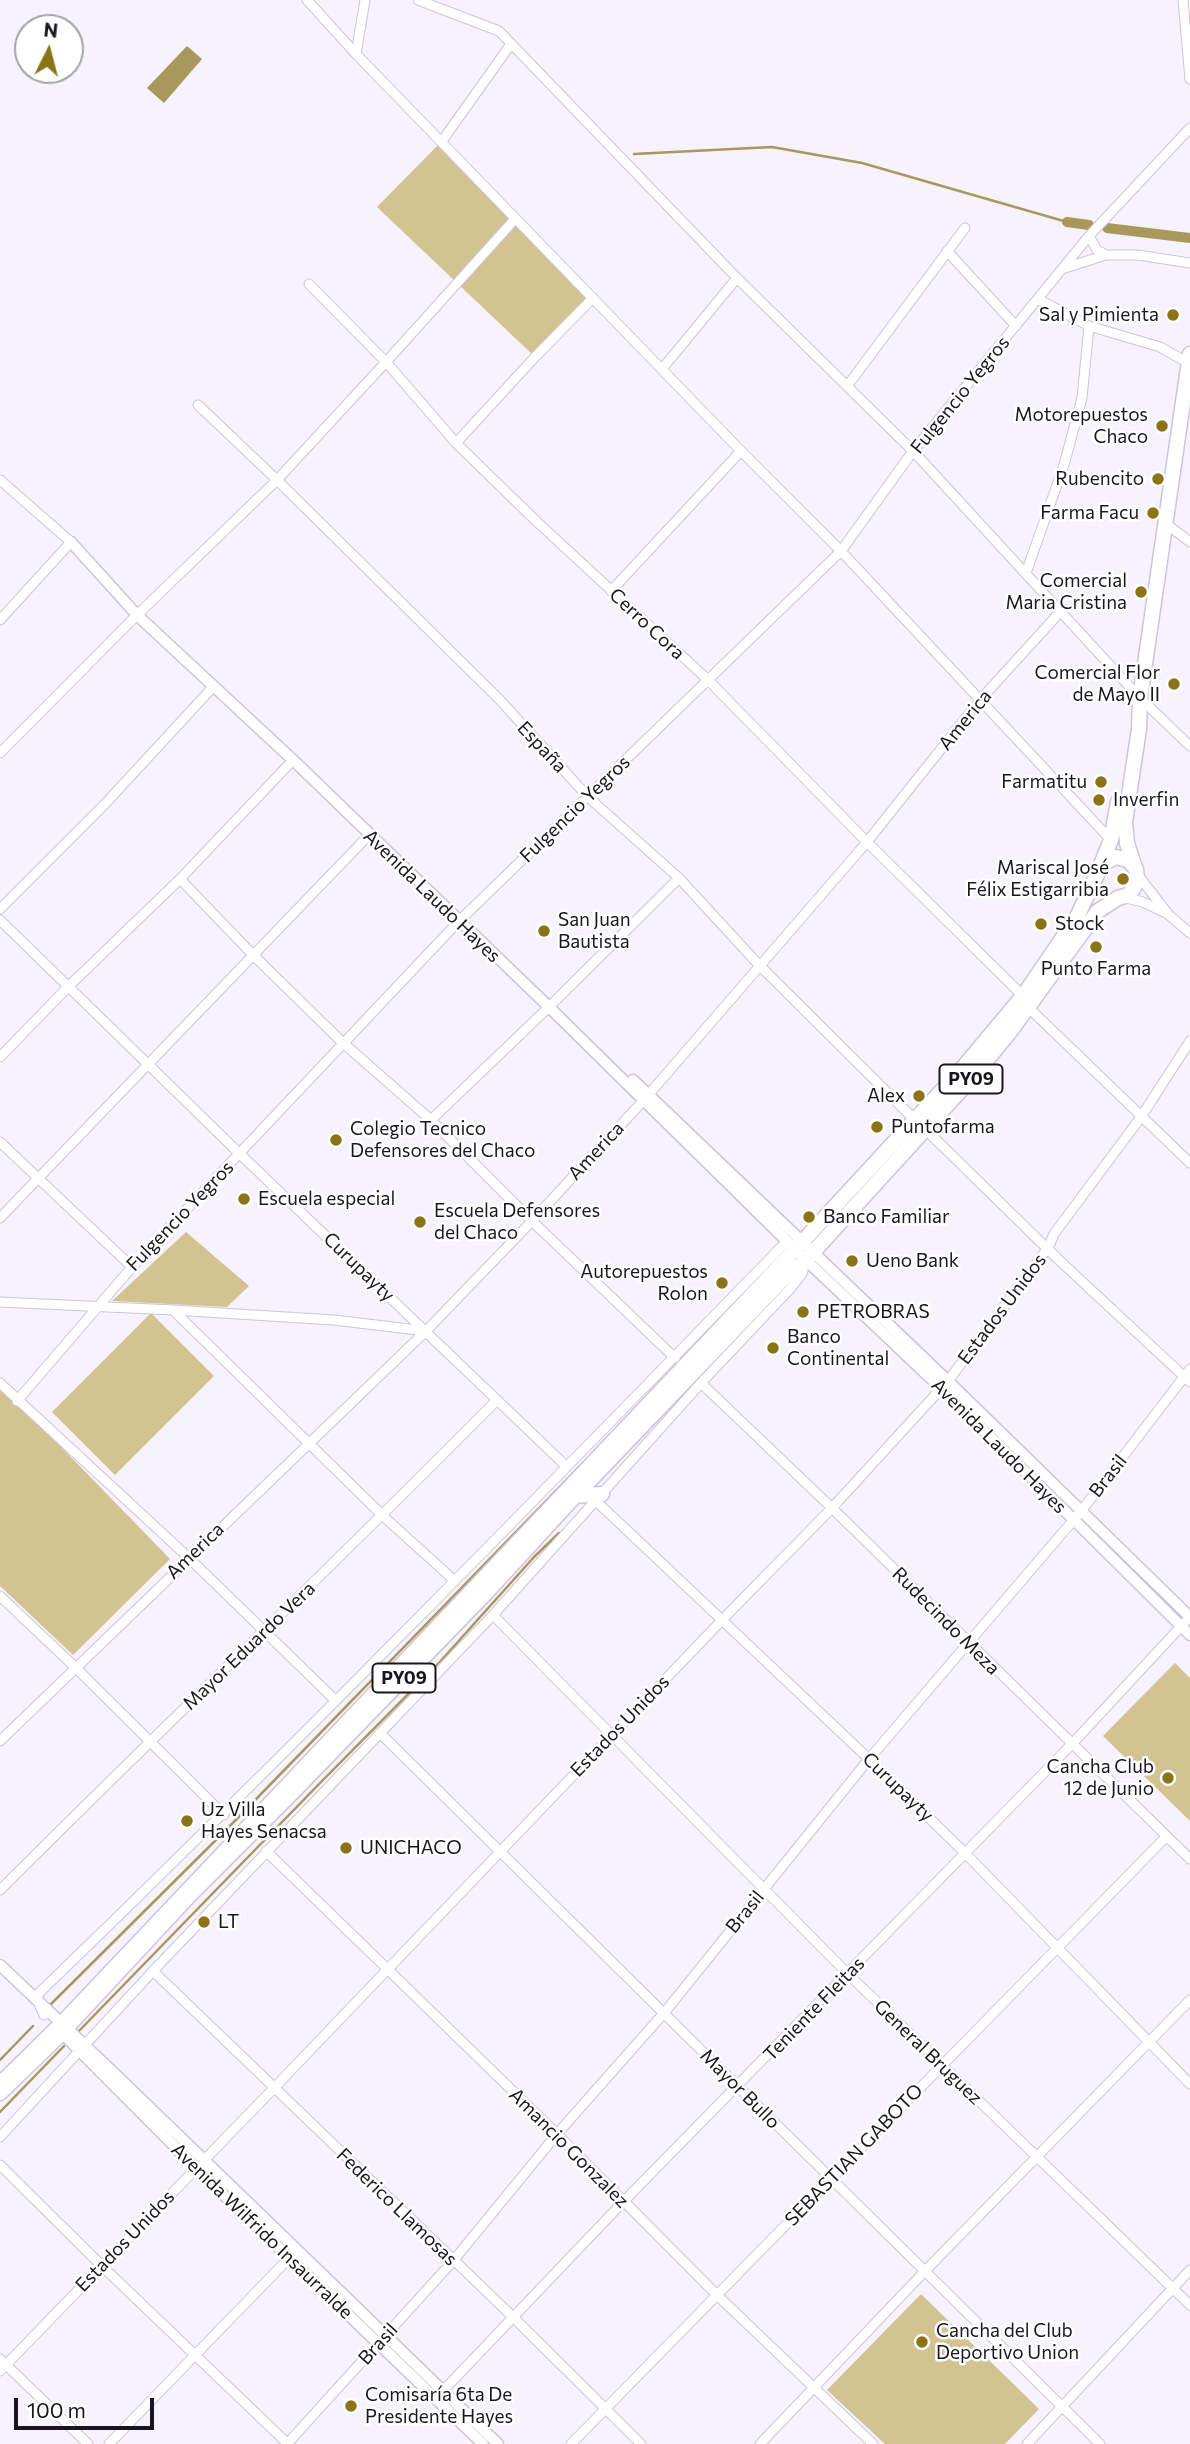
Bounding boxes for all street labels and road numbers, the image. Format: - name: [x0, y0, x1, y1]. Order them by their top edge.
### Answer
- street label: Fulgencio Yegros: [906, 332, 1014, 458]
- street label: Cerro Cora: [605, 583, 689, 665]
- street label: America: [934, 685, 996, 755]
- street label: España: [513, 717, 571, 777]
- street label: Fulgencio Yegros: [515, 751, 635, 867]
- street label: Avenida Laudo Hayes: [359, 825, 505, 967]
- road number: PY09: [940, 1064, 1002, 1094]
- street label: America: [563, 1117, 629, 1185]
- street label: Fulgencio Yegros: [122, 1156, 238, 1276]
- street label: Curupayty: [319, 1227, 399, 1307]
- street label: Estados Unidos: [953, 1249, 1051, 1369]
- street label: Avenida Laudo Hayes: [927, 1374, 1071, 1518]
- street label: Brasil: [1084, 1450, 1132, 1502]
- street label: America: [161, 1518, 229, 1584]
- street label: Rudecindo Meza: [887, 1562, 1005, 1680]
- street label: Mayor Eduardo Vera: [178, 1577, 320, 1715]
- road number: PY09: [372, 1664, 436, 1693]
- street label: Estados Unidos: [566, 1670, 674, 1782]
- street label: Curupayty: [858, 1747, 938, 1827]
- street label: Brasil: [721, 1886, 769, 1938]
- street label: Teniente Fleitas: [759, 1952, 869, 2066]
- street label: General Bruguez: [869, 1995, 987, 2109]
- street label: Mayor Bullo: [695, 2044, 785, 2134]
- street label: SEBASTIAN GABOTO: [780, 2079, 928, 2231]
- street label: Amancio Gonzalez: [505, 2084, 633, 2212]
- street label: Avenida Wilfrido Insaurralde: [167, 2138, 357, 2324]
- street label: Federico Llamosas: [332, 2144, 462, 2270]
- street label: Estados Unidos: [71, 2185, 179, 2297]
- street label: Brasil: [353, 2319, 403, 2369]

